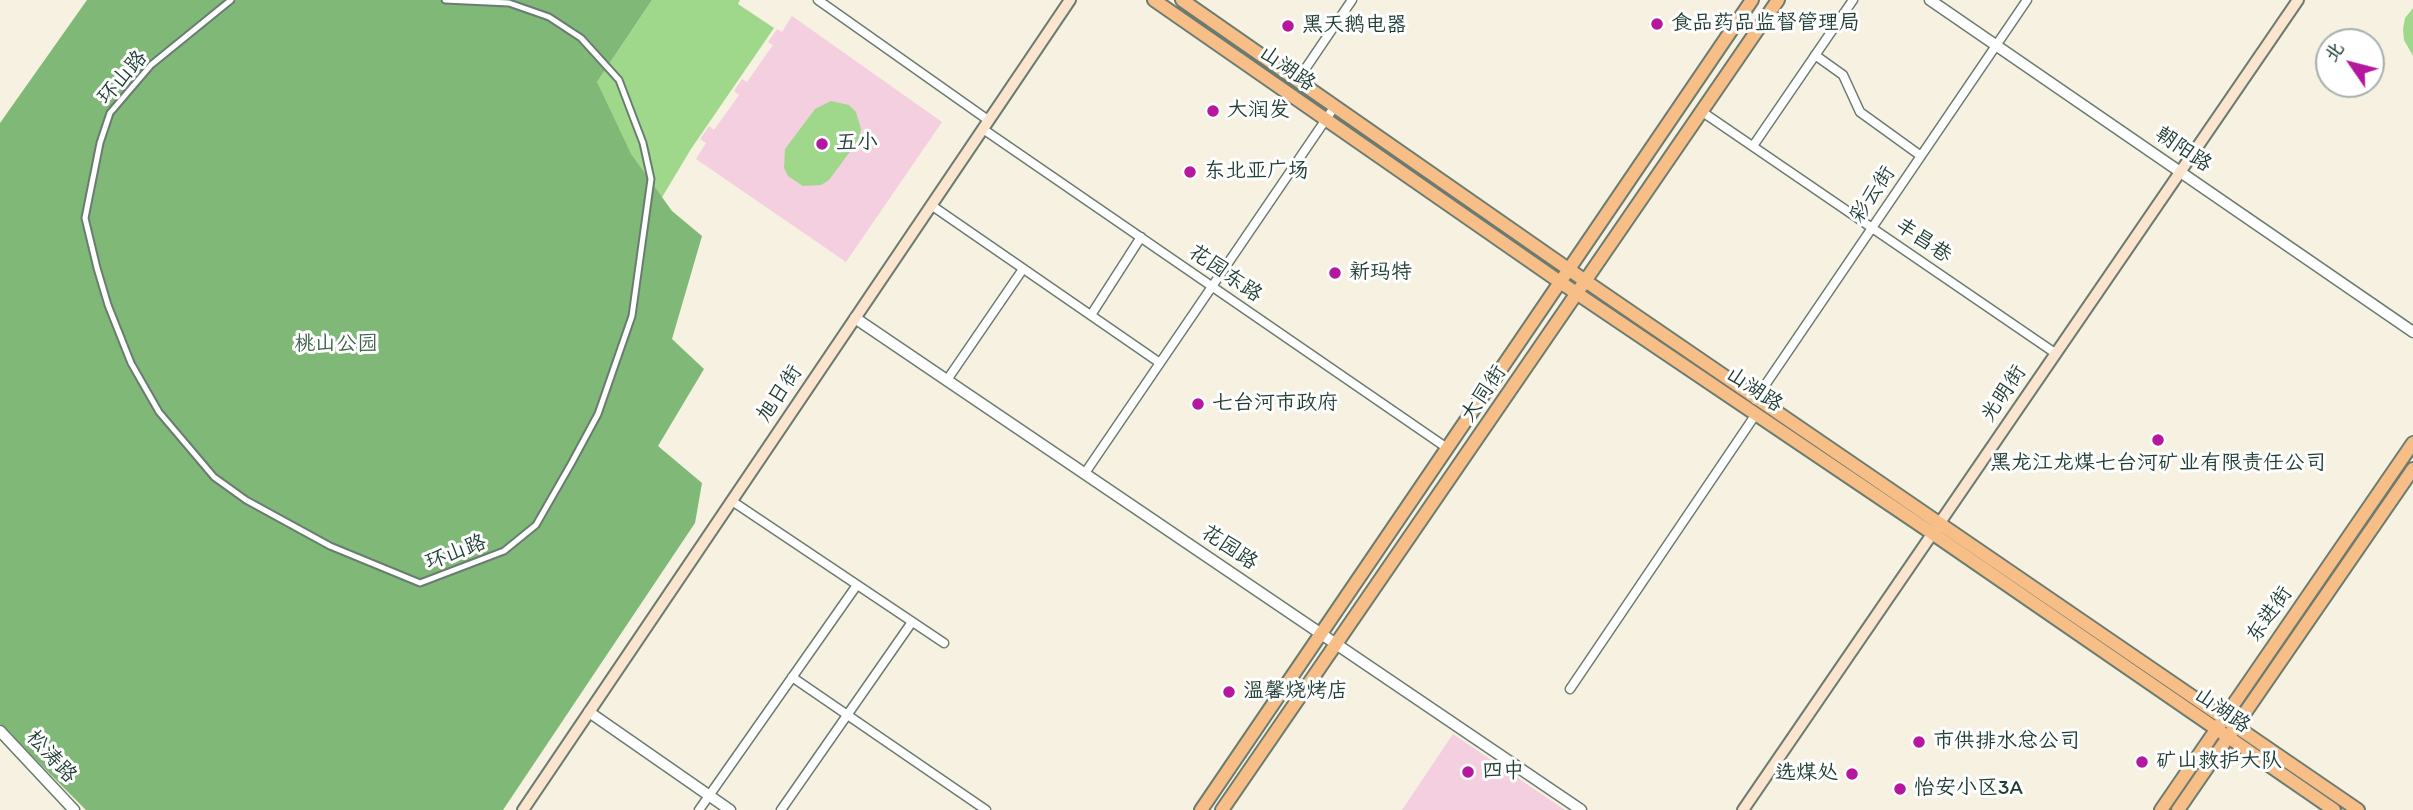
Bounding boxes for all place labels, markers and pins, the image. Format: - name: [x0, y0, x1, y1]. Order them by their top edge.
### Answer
- place label: 食品药品监督管理局: [1671, 11, 1860, 37]
- place label: 黑天鹅电器: [1302, 13, 1407, 39]
- marker: 食品药品监督管理局: [1649, 16, 1665, 32]
- marker: 黑天鹅电器: [1280, 18, 1296, 34]
- place label: 大润发: [1227, 98, 1290, 124]
- marker: 大润发: [1205, 103, 1221, 119]
- place label: 五小: [836, 131, 878, 157]
- marker: 五小: [814, 136, 830, 152]
- place label: 东北亚广场: [1204, 159, 1309, 185]
- marker: 东北亚广场: [1182, 164, 1198, 180]
- place label: 新玛特: [1349, 260, 1412, 286]
- marker: 新玛特: [1327, 265, 1343, 281]
- place label: 七台河市政府: [1212, 391, 1338, 417]
- marker: 七台河市政府: [1190, 396, 1206, 412]
- marker: 黑龙江龙煤七台河矿业有限责任公司: [2150, 432, 2166, 448]
- place label: 黑龙江龙煤七台河矿业有限责任公司: [1990, 451, 2326, 477]
- place label: 温馨烧烤店: [1243, 679, 1348, 705]
- marker: 温馨烧烤店: [1221, 684, 1237, 700]
- place label: 市供排水总公司: [1933, 729, 2080, 755]
- marker: 市供排水总公司: [1911, 734, 1927, 750]
- place label: 矿山救护大队: [2156, 749, 2282, 775]
- marker: 矿山救护大队: [2134, 754, 2150, 770]
- place label: 四中: [1482, 759, 1524, 785]
- place label: 选煤处: [1775, 761, 1838, 787]
- marker: 四中: [1460, 764, 1476, 780]
- marker: 选煤处: [1844, 766, 1860, 782]
- place label: 怡安小区3A: [1914, 776, 2023, 802]
- marker: 怡安小区3A: [1892, 781, 1908, 797]

